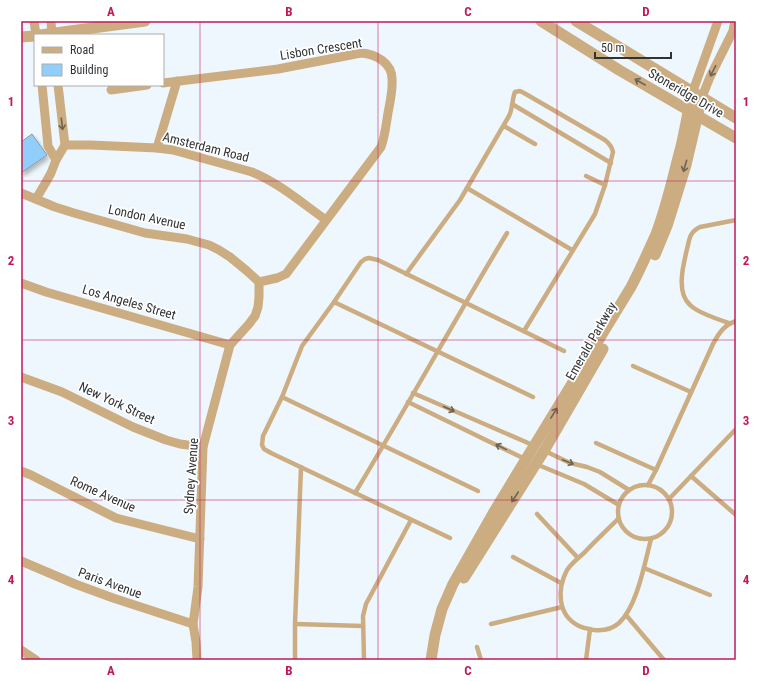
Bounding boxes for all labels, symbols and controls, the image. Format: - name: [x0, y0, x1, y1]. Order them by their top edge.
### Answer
- text: A: [107, 4, 115, 19]
- text: B: [285, 4, 293, 19]
- text: C: [464, 4, 472, 19]
- text: D: [642, 4, 650, 19]
- legend: [34, 34, 164, 86]
- scale bar: [595, 34, 671, 60]
- street label: Lisbon Crescent: [279, 35, 363, 63]
- text: 50 m: [601, 41, 625, 55]
- text: Road: [70, 43, 94, 57]
- text: Building: [70, 63, 108, 77]
- street label: Stoneridge Drive: [646, 65, 726, 121]
- one-way arrow: [709, 65, 716, 77]
- one-way arrow: [635, 78, 647, 86]
- text: 1: [8, 94, 14, 109]
- text: 1: [743, 94, 749, 109]
- one-way arrow: [59, 117, 66, 130]
- street label: Amsterdam Road: [161, 129, 251, 165]
- one-way arrow: [681, 159, 689, 172]
- street label: London Avenue: [107, 201, 187, 233]
- text: 2: [8, 253, 15, 268]
- text: 2: [743, 253, 750, 268]
- street label: Los Angeles Street: [81, 282, 178, 323]
- street label: Emerald Parkway: [563, 299, 620, 383]
- street label: New York Street: [77, 379, 157, 427]
- one-way arrow: [443, 406, 455, 413]
- one-way arrow: [550, 408, 558, 419]
- text: 3: [8, 413, 14, 428]
- text: 3: [743, 413, 749, 428]
- street label: Sydney Avenue: [181, 437, 201, 515]
- one-way arrow: [495, 443, 507, 450]
- one-way arrow: [561, 458, 573, 466]
- street label: Rome Avenue: [68, 473, 138, 515]
- one-way arrow: [511, 491, 519, 502]
- street label: Paris Avenue: [76, 565, 144, 601]
- text: 4: [8, 572, 15, 587]
- text: 4: [743, 572, 750, 587]
- text: A: [107, 663, 115, 678]
- text: B: [285, 663, 293, 678]
- text: C: [464, 663, 472, 678]
- text: D: [642, 663, 650, 678]

